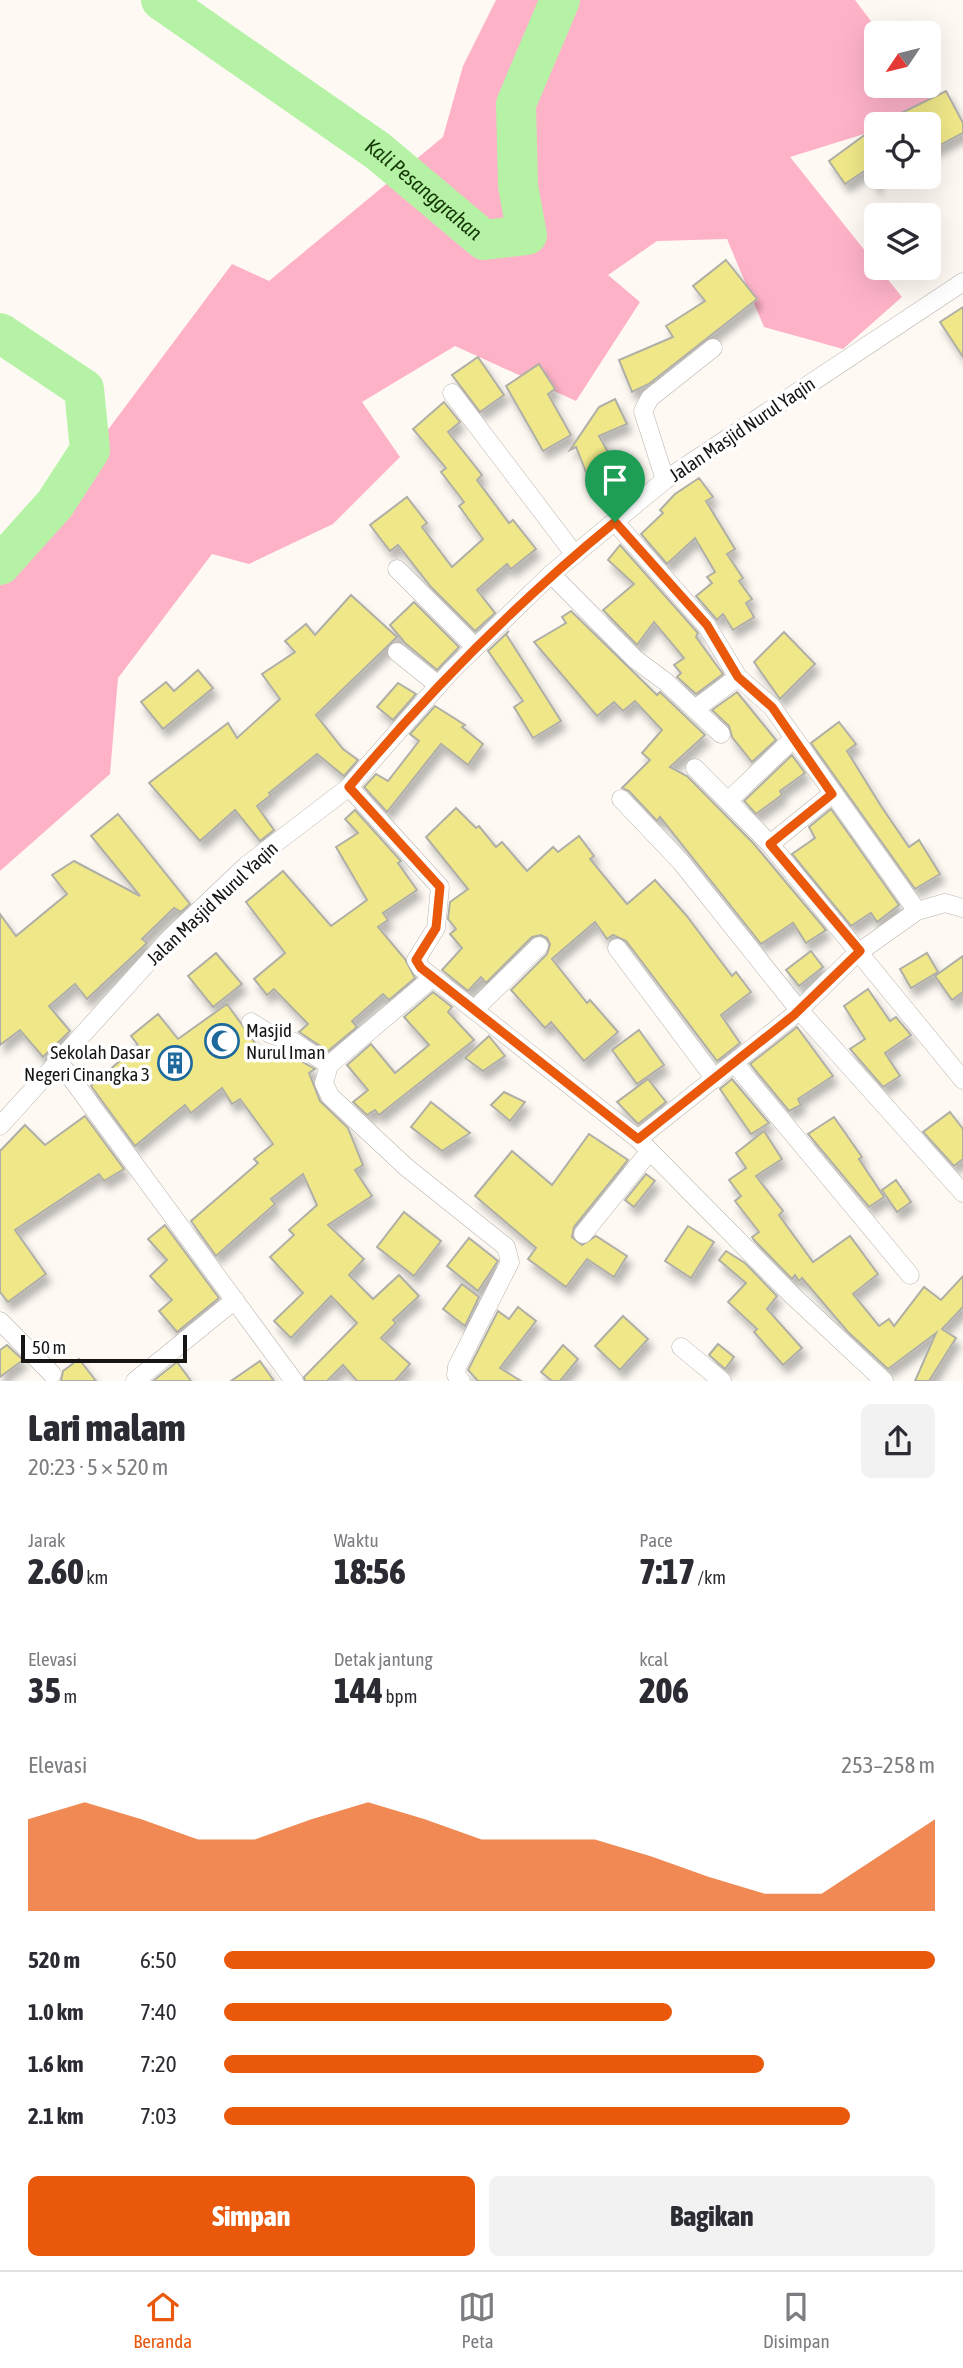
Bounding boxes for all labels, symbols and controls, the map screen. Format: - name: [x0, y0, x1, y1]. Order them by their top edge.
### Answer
- north arrow: [864, 21, 942, 98]
- map controls: [864, 21, 941, 280]
- button: locate: [864, 112, 941, 189]
- water label: Kali Pesanggrahan: [361, 133, 487, 244]
- button: layers: [864, 203, 941, 280]
- street label: Jalan Masjid Nurul Yaqin: [665, 372, 819, 486]
- pin: [585, 450, 645, 522]
- icon: arrive: [596, 461, 634, 499]
- street label: Jalan Masjid Nurul Yaqin: [142, 837, 282, 969]
- place label: Masjid Nurul Iman: [246, 1019, 325, 1063]
- mosque icon: Masjid Nurul Iman: [203, 1022, 241, 1060]
- place label: Sekolah Dasar Negeri Cinangka 3: [24, 1041, 150, 1085]
- building icon: Sekolah Dasar Negeri Cinangka 3: [156, 1044, 194, 1082]
- scale bar: [21, 1332, 187, 1364]
- text: 50 m: [32, 1336, 66, 1358]
- button: share: [861, 1404, 935, 1478]
- text: Lari malam: [28, 1406, 186, 1449]
- text: 20:23 · 5 × 520 m: [28, 1454, 168, 1480]
- text: Jarak: [28, 1529, 65, 1551]
- text: Waktu: [334, 1529, 379, 1551]
- text: Pace: [639, 1529, 673, 1551]
- text: 2.60: [28, 1551, 84, 1591]
- text: 18:56: [334, 1551, 406, 1591]
- text: 7:17: [639, 1551, 695, 1591]
- text: km: [84, 1566, 108, 1588]
- text: /km: [695, 1566, 726, 1588]
- text: Elevasi: [28, 1648, 77, 1670]
- text: Detak jantung: [334, 1648, 433, 1670]
- text: kcal: [639, 1648, 668, 1670]
- text: 35: [28, 1670, 61, 1710]
- text: 144: [334, 1670, 383, 1710]
- text: 206: [639, 1670, 689, 1710]
- text: m: [61, 1685, 77, 1707]
- text: bpm: [383, 1685, 417, 1707]
- text: Elevasi: [28, 1752, 87, 1778]
- text: 253–258 m: [841, 1752, 935, 1778]
- text: 520 m: [28, 1947, 80, 1973]
- text: 6:50: [140, 1947, 177, 1973]
- text: 1.0 km: [28, 1999, 84, 2025]
- text: 7:40: [140, 1999, 177, 2025]
- text: 1.6 km: [28, 2051, 84, 2077]
- text: 7:20: [140, 2051, 177, 2077]
- text: 2.1 km: [28, 2103, 84, 2129]
- text: 7:03: [140, 2103, 177, 2129]
- button: Simpan: [28, 2176, 475, 2256]
- button: Bagikan: [489, 2176, 935, 2256]
- tab: Beranda: [133, 2288, 192, 2352]
- tab: Peta: [458, 2288, 496, 2352]
- tab: Disimpan: [763, 2288, 830, 2352]

